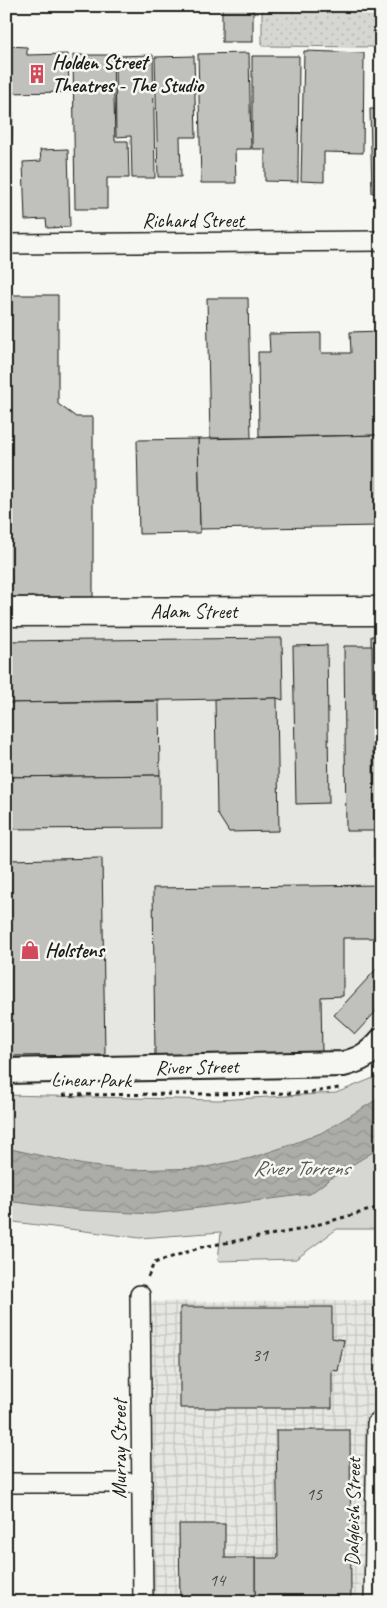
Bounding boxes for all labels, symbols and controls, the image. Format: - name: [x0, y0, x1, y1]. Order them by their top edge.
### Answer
- place label: Holden Street Theatres - The Studio: [52, 50, 205, 98]
- building icon: Holden Street Theatres - The Studio: [26, 63, 48, 85]
- street label: Richard Street: [142, 208, 246, 233]
- street label: Adam Street: [151, 599, 240, 624]
- place label: Holstens: [45, 938, 106, 963]
- shop icon: Holstens: [19, 939, 41, 961]
- street label: River Street: [155, 1054, 241, 1080]
- street label: Linear Park: [51, 1067, 133, 1093]
- water label: River Torrens: [253, 1155, 353, 1181]
- house number: 31: [252, 1344, 269, 1366]
- street label: Murray Street: [107, 1396, 132, 1499]
- street label: Dalgleish Street: [340, 1455, 366, 1566]
- house number: 15: [306, 1483, 323, 1505]
- house number: 14: [209, 1569, 227, 1591]

